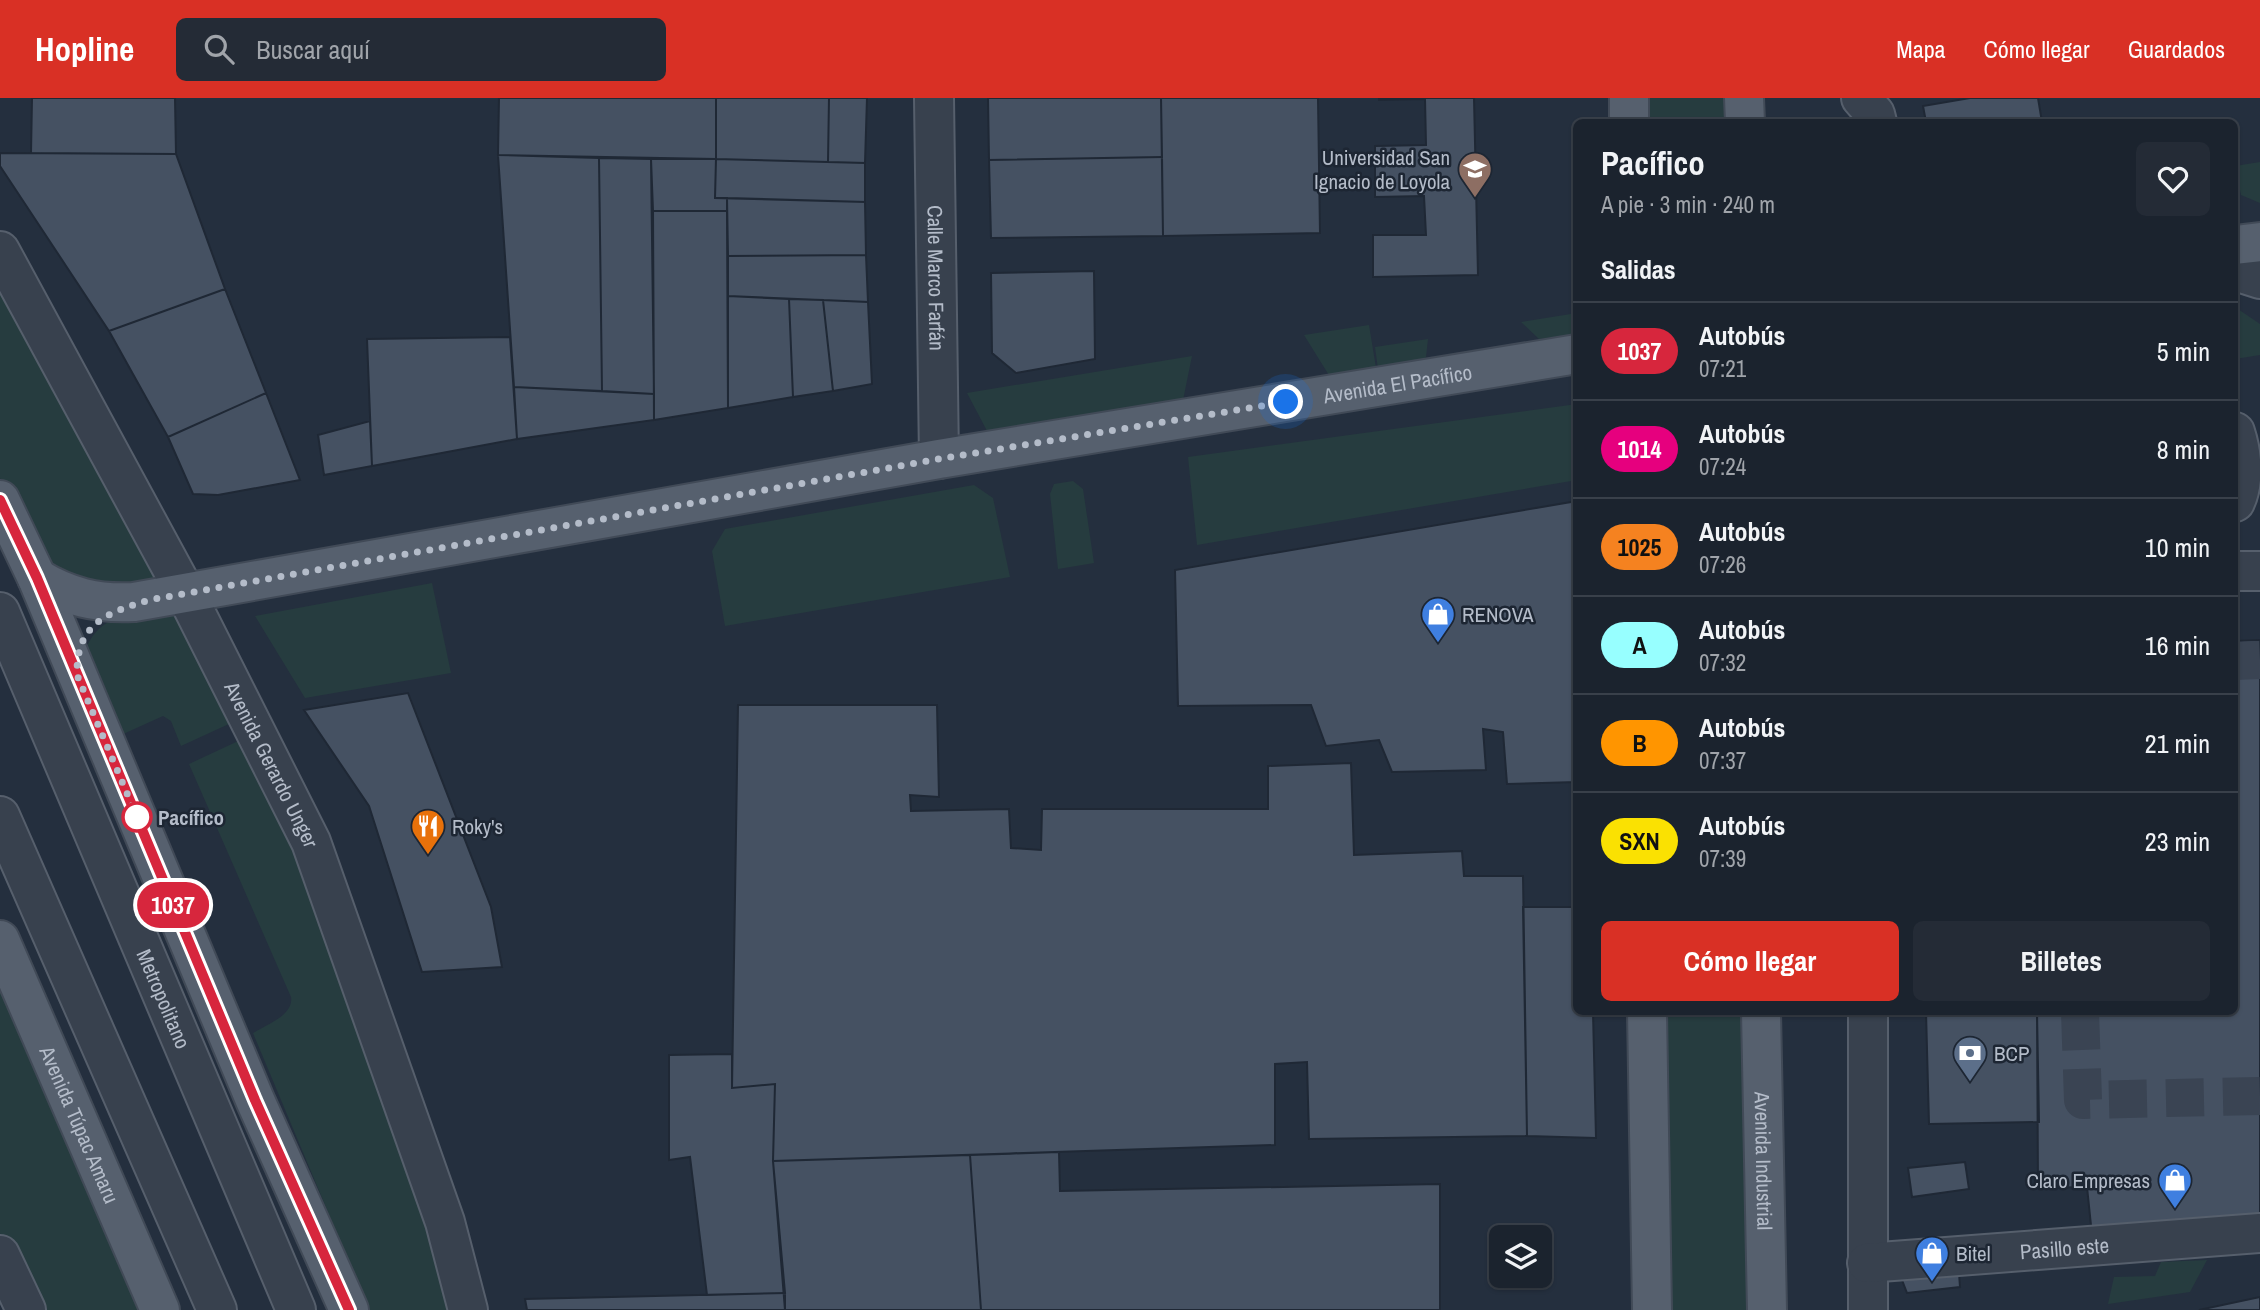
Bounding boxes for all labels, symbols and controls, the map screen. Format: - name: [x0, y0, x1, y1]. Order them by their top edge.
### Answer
- search box: [176, 18, 666, 81]
- text: Hopline: [35, 27, 134, 71]
- icon: search: [200, 30, 238, 68]
- text: Buscar aquí: [256, 32, 370, 67]
- text: Mapa: [1896, 33, 1946, 65]
- text: Cómo llegar: [1984, 33, 2090, 65]
- text: Guardados: [2128, 33, 2225, 65]
- text: Pacífico: [1601, 141, 1705, 185]
- button: heart: [2136, 142, 2210, 216]
- place label: Universidad San Ignacio de Loyola: [1314, 143, 1450, 196]
- school or university icon: Universidad San Ignacio de Loyola: [1456, 150, 1494, 199]
- text: A pie · 3 min · 240 m: [1601, 189, 1775, 220]
- street label: Calle Marco Farfán: [921, 205, 952, 351]
- text: Salidas: [1601, 252, 1676, 287]
- text: Autobús: [1699, 318, 1785, 353]
- text: 5 min: [2157, 334, 2210, 369]
- text: 1037: [1618, 335, 1661, 367]
- text: 07:21: [1699, 353, 1746, 384]
- street label: Avenida El Pacífico: [1320, 357, 1474, 410]
- your location: [1268, 384, 1303, 419]
- text: Autobús: [1699, 416, 1785, 451]
- text: 8 min: [2157, 432, 2210, 467]
- text: 1014: [1618, 433, 1661, 465]
- text: 07:24: [1699, 451, 1746, 482]
- text: Autobús: [1699, 514, 1785, 549]
- text: 10 min: [2145, 530, 2210, 565]
- text: 1025: [1618, 531, 1661, 563]
- text: 07:26: [1699, 549, 1746, 580]
- shop icon: RENOVA: [1419, 595, 1457, 644]
- place label: RENOVA: [1462, 600, 1534, 629]
- text: Autobús: [1699, 612, 1785, 647]
- text: 16 min: [2145, 628, 2210, 663]
- text: A: [1632, 629, 1647, 661]
- text: 07:32: [1699, 647, 1746, 678]
- street label: Avenida Gerardo Unger: [217, 675, 326, 851]
- text: Autobús: [1699, 710, 1785, 745]
- text: 21 min: [2145, 726, 2210, 761]
- text: B: [1632, 727, 1647, 759]
- text: 07:37: [1699, 745, 1746, 776]
- marker: Pacífico: [122, 802, 152, 832]
- place label: Pacífico: [158, 803, 224, 832]
- restaurant icon: Roky's: [409, 807, 447, 856]
- text: Autobús: [1699, 808, 1785, 843]
- place label: Roky's: [452, 812, 503, 841]
- text: 23 min: [2145, 824, 2210, 859]
- text: SXN: [1619, 825, 1660, 857]
- text: 07:39: [1699, 843, 1746, 874]
- line badge: 1037: [124, 882, 222, 928]
- text: 1037: [151, 889, 195, 921]
- button: Cómo llegar: [1601, 921, 1899, 1001]
- button: Billetes: [1913, 921, 2210, 1001]
- street label: Metropolitano: [130, 945, 198, 1053]
- bank icon: BCP: [1951, 1034, 1989, 1083]
- place label: BCP: [1994, 1039, 2029, 1068]
- street label: Avenida Túpac Amaru: [33, 1041, 127, 1208]
- street label: Avenida Industrial: [1748, 1090, 1780, 1231]
- shop icon: Claro Empresas: [2156, 1161, 2194, 1210]
- place label: Claro Empresas: [2027, 1166, 2150, 1195]
- map controls: [1489, 1225, 1552, 1288]
- button: layers: [1489, 1225, 1552, 1288]
- street label: Pasillo este: [2019, 1230, 2110, 1266]
- shop icon: Bitel: [1913, 1234, 1951, 1283]
- place label: Bitel: [1956, 1239, 1990, 1268]

